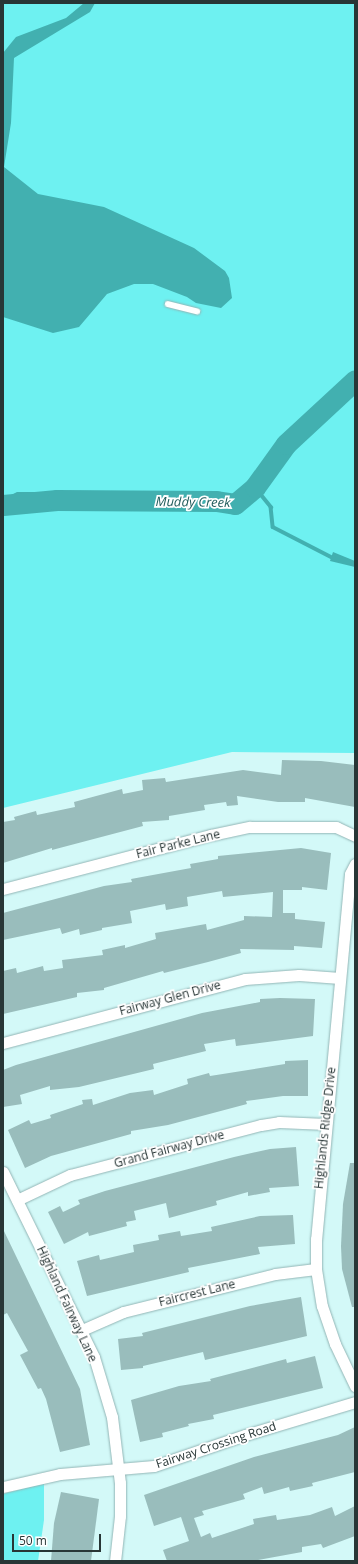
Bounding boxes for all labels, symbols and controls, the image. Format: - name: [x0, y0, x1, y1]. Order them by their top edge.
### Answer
- water label: Muddy Creek: [155, 494, 231, 510]
- street label: Fair Parke Lane: [135, 827, 221, 861]
- street label: Fairway Glen Drive: [118, 978, 222, 1018]
- street label: Highlands Ridge Drive: [311, 1066, 339, 1190]
- street label: Grand Fairway Drive: [112, 1127, 226, 1171]
- street label: Highland Fairway Lane: [34, 1244, 100, 1364]
- street label: Faircrest Lane: [157, 1277, 237, 1309]
- street label: Fairway Crossing Road: [154, 1419, 278, 1471]
- scale bar: [14, 1526, 103, 1552]
- text: 50 m: [19, 1532, 47, 1549]

